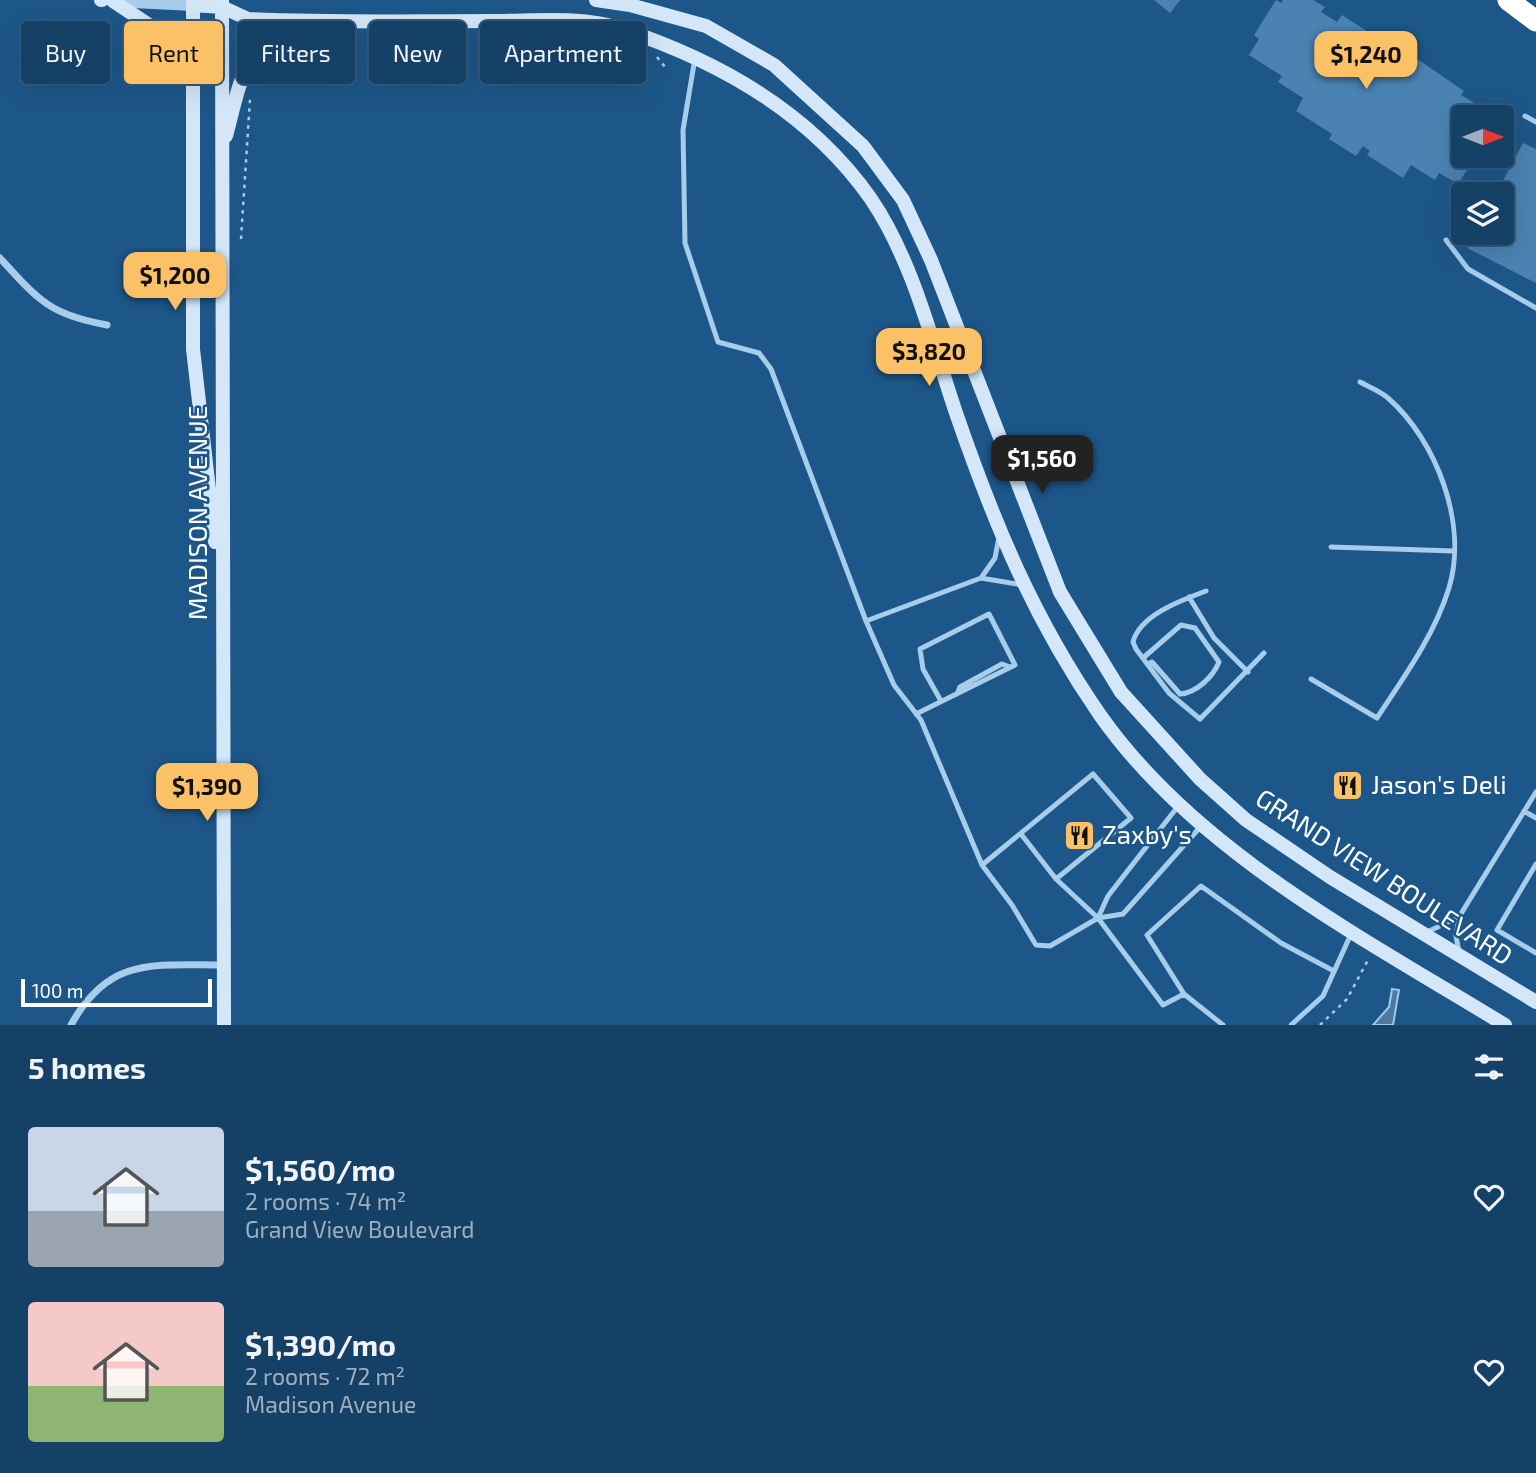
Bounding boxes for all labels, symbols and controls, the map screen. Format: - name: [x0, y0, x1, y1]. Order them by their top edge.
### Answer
- chip: Buy: [21, 21, 110, 84]
- chip: Rent: [124, 21, 223, 84]
- chip: Filters: [237, 21, 355, 84]
- chip: New: [369, 21, 466, 84]
- chip: Apartment: [480, 21, 646, 84]
- pin: $1,240: [1309, 32, 1423, 91]
- text: $1,240: [1330, 40, 1402, 68]
- north arrow: [1451, 105, 1514, 168]
- map controls: [1451, 105, 1514, 245]
- button: layers: [1451, 182, 1514, 245]
- pin: $1,200: [118, 252, 232, 312]
- text: $1,200: [139, 261, 211, 289]
- pin: $3,820: [872, 328, 986, 388]
- text: $3,820: [892, 337, 966, 365]
- street label: MADISON AVENUE: [181, 406, 212, 620]
- pin: $1,560: [985, 435, 1099, 495]
- text: $1,560: [1007, 444, 1077, 472]
- pin: $1,390: [150, 764, 264, 823]
- restaurant icon: Jason's Deli: [1331, 768, 1365, 802]
- place label: Jason's Deli: [1371, 768, 1507, 799]
- text: $1,390: [172, 772, 242, 800]
- street label: GRAND VIEW BOULEVARD: [1251, 781, 1519, 970]
- restaurant icon: Zaxby's: [1062, 818, 1096, 852]
- place label: Zaxby's: [1102, 818, 1192, 849]
- scale bar: [21, 976, 212, 1008]
- text: 100 m: [32, 979, 83, 1002]
- icon: filters: [1470, 1048, 1508, 1086]
- text: 5 homes: [28, 1049, 146, 1085]
- text: $1,560/mo: [245, 1151, 396, 1187]
- icon: home: [84, 1155, 168, 1239]
- icon: heart: [1470, 1178, 1508, 1216]
- text: 2 rooms · 74 m²: [245, 1187, 406, 1215]
- text: Grand View Boulevard: [245, 1215, 475, 1243]
- text: $1,390/mo: [245, 1326, 396, 1362]
- icon: home: [84, 1330, 168, 1414]
- icon: heart: [1470, 1353, 1508, 1391]
- text: 2 rooms · 72 m²: [245, 1362, 405, 1390]
- text: Madison Avenue: [245, 1390, 416, 1418]

